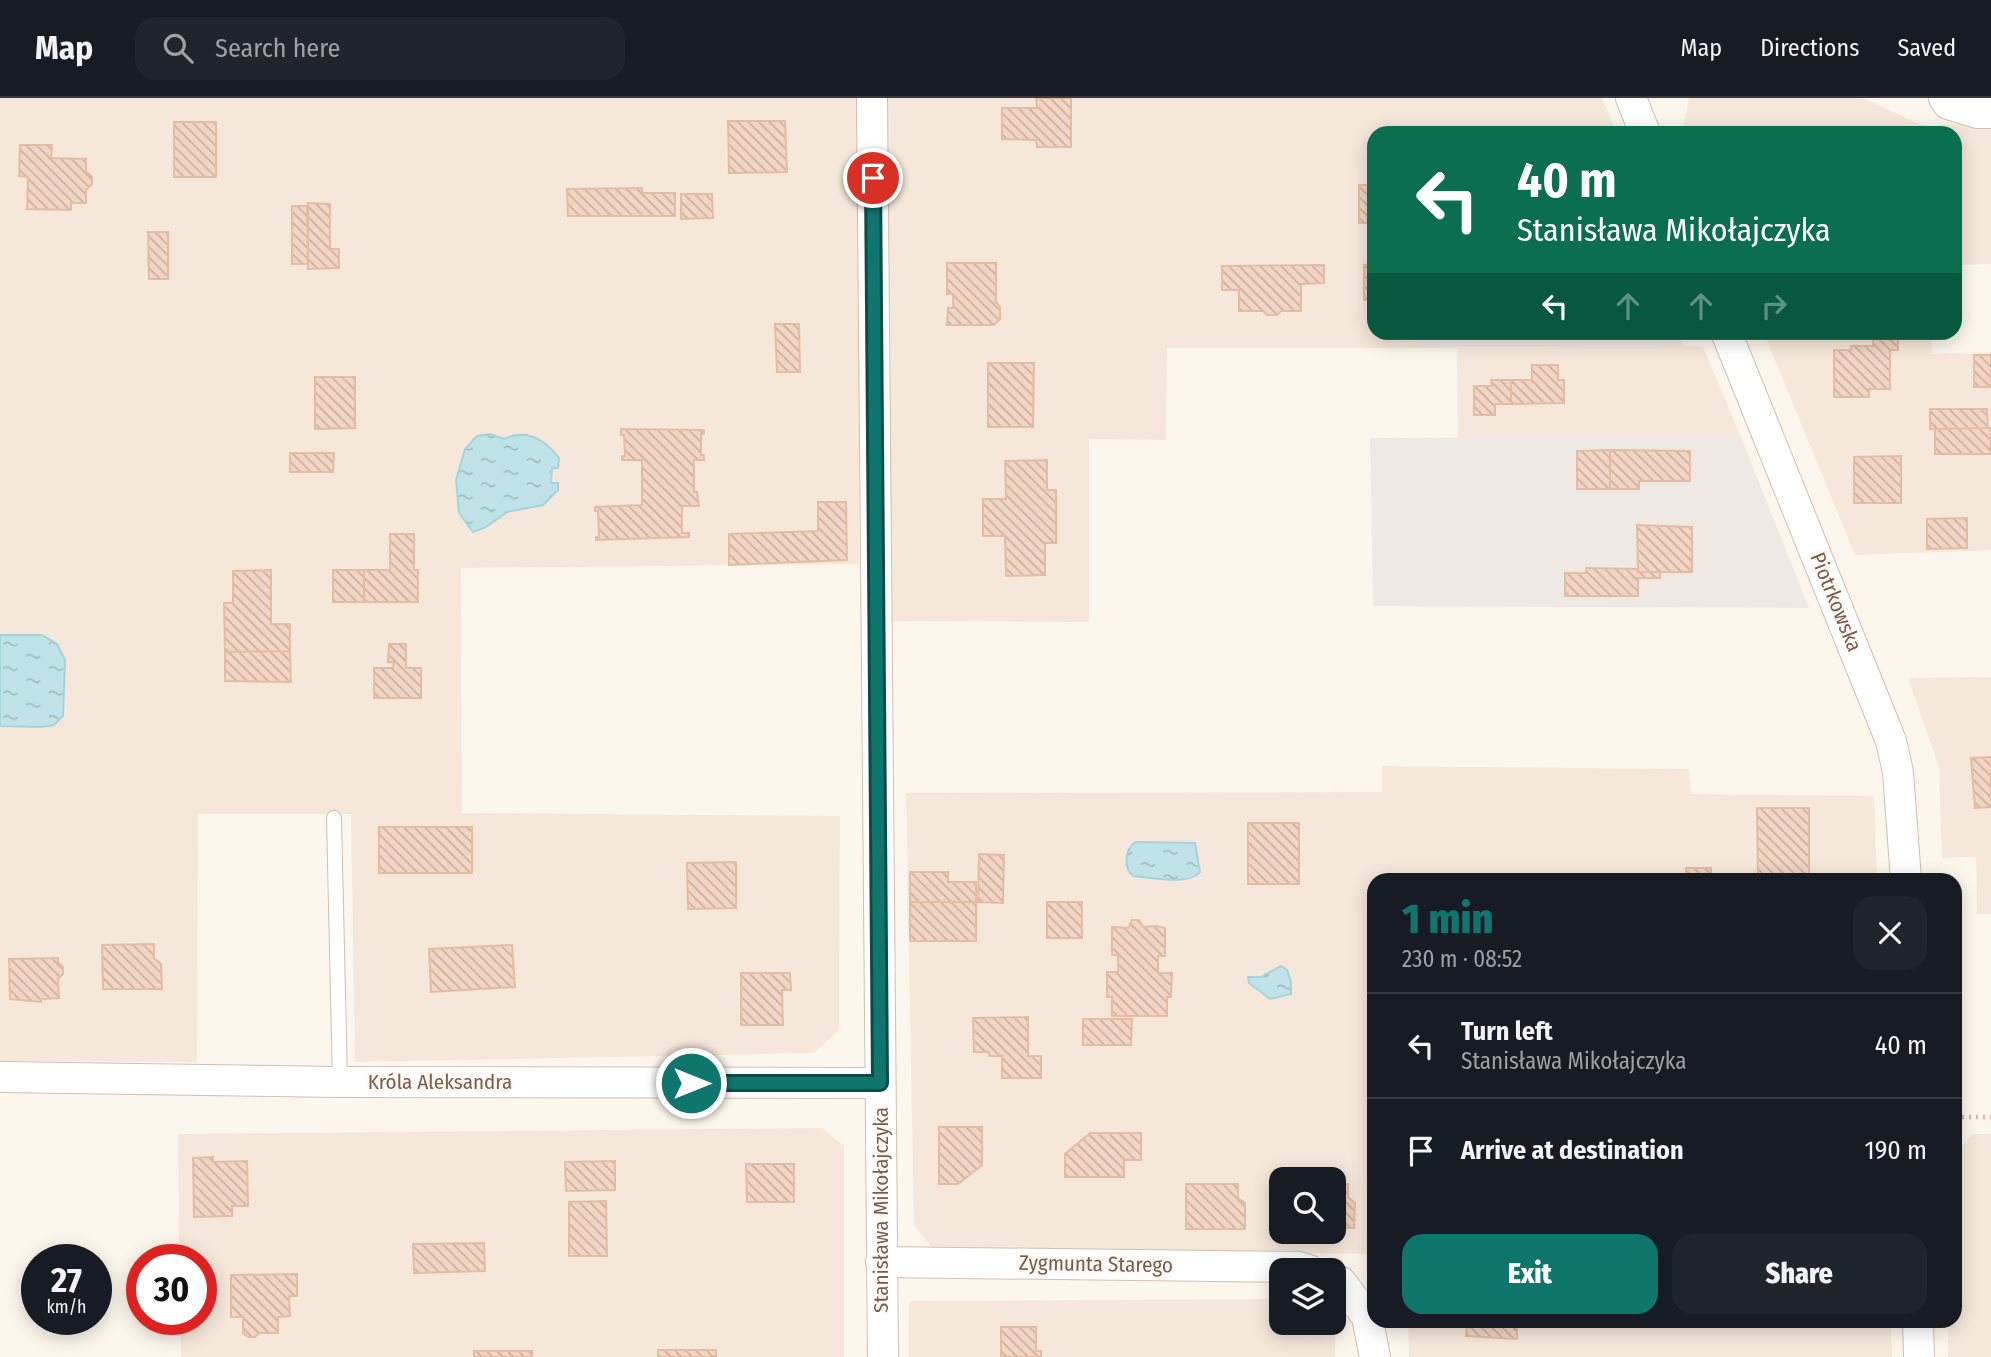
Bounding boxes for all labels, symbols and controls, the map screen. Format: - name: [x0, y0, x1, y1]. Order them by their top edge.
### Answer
- search box: [135, 17, 625, 80]
- text: Map: [35, 28, 93, 68]
- icon: search: [159, 29, 197, 67]
- text: Search here: [215, 33, 340, 64]
- text: Map: [1681, 34, 1722, 62]
- text: Directions: [1760, 34, 1859, 62]
- text: Saved: [1897, 34, 1956, 62]
- pin: [843, 148, 903, 208]
- text: 40 m: [1517, 151, 1617, 210]
- icon: left: [1402, 154, 1493, 245]
- icon: arrive: [854, 159, 892, 197]
- text: Stanisława Mikołajczyka: [1517, 211, 1831, 249]
- icon: left: [1536, 287, 1574, 325]
- icon: ahead: [1609, 287, 1647, 325]
- icon: ahead: [1682, 287, 1720, 325]
- icon: right: [1755, 287, 1793, 325]
- street label: Piotrkowska: [1804, 549, 1868, 655]
- text: 1 min: [1402, 894, 1493, 944]
- button: close: [1853, 896, 1927, 970]
- text: 230 m · 08:52: [1402, 945, 1522, 973]
- text: Turn left: [1461, 1016, 1553, 1047]
- icon: left: [1402, 1027, 1440, 1065]
- text: 40 m: [1875, 1030, 1927, 1061]
- position arrow: [654, 1046, 728, 1120]
- text: Stanisława Mikołajczyka: [1461, 1047, 1687, 1075]
- street label: Króla Aleksandra: [368, 1069, 512, 1095]
- street label: Stanisława Mikołajczyka: [868, 1107, 894, 1313]
- icon: arrive: [1402, 1132, 1440, 1170]
- text: Arrive at destination: [1461, 1135, 1684, 1166]
- text: 190 m: [1865, 1135, 1927, 1166]
- map controls: [1269, 1167, 1346, 1335]
- button: search: [1269, 1167, 1346, 1244]
- button: Exit: [1402, 1234, 1658, 1314]
- button: Share: [1672, 1234, 1927, 1314]
- speed limit sign: 30: [126, 1244, 217, 1335]
- street label: Zygmunta Starego: [1019, 1250, 1173, 1278]
- button: layers: [1269, 1258, 1346, 1335]
- text: 27: [51, 1259, 82, 1301]
- text: km/h: [46, 1296, 87, 1318]

